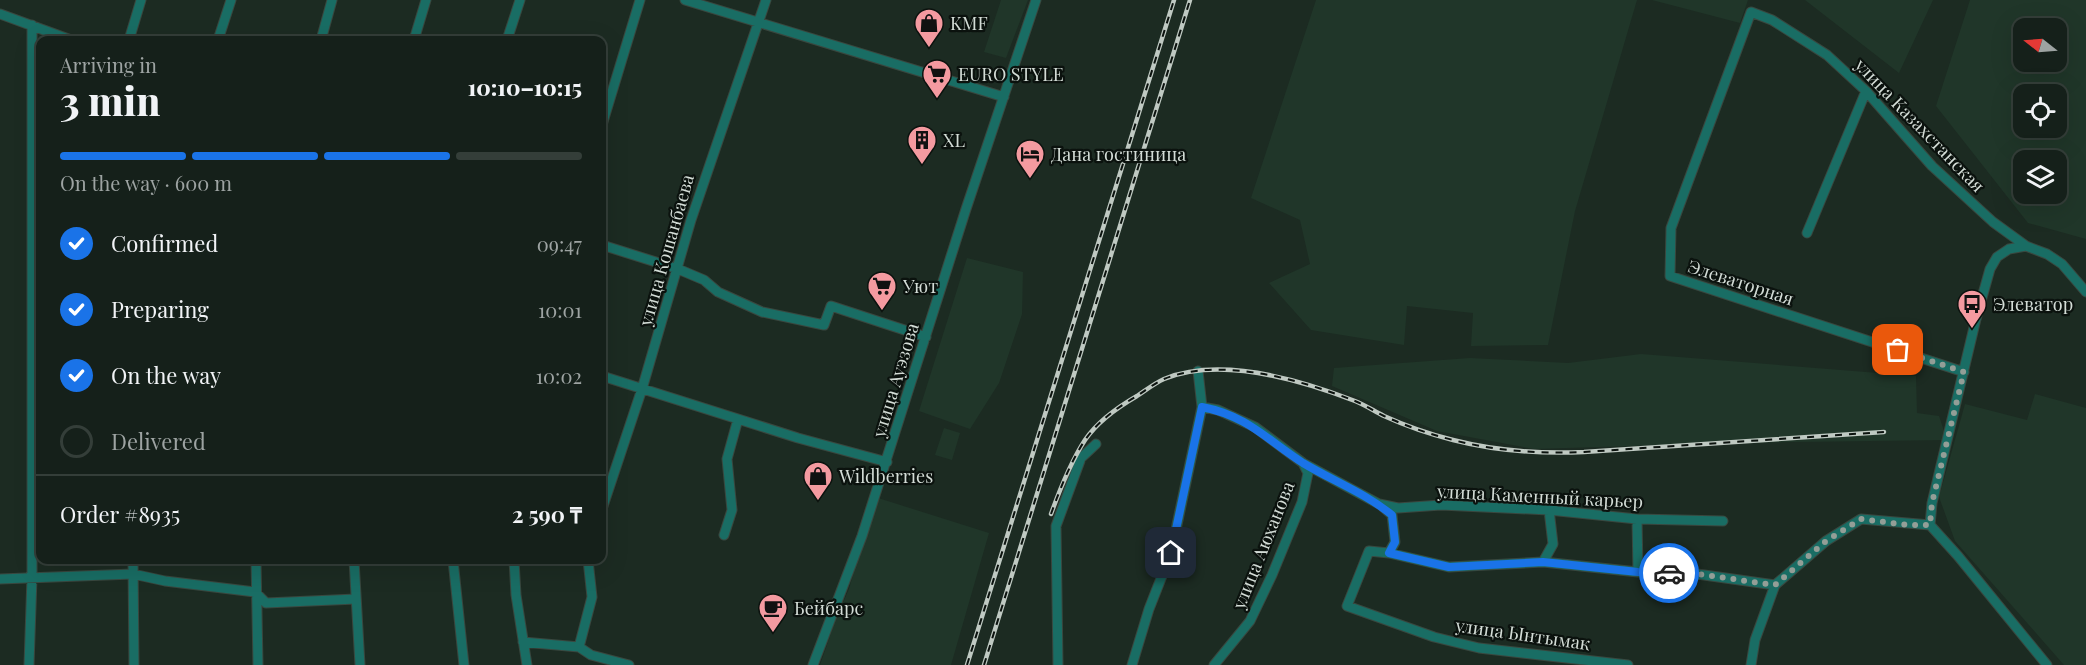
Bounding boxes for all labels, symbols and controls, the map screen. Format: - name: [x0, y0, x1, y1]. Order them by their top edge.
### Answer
- shop icon: KMF: [913, 7, 945, 49]
- place label: KMF: [950, 11, 988, 35]
- north arrow: [2013, 18, 2067, 72]
- map controls: [2013, 18, 2067, 204]
- text: Arriving in: [60, 51, 157, 78]
- street label: улица Казахстанская: [1849, 52, 1990, 197]
- supermarket icon: EURO STYLE: [921, 58, 953, 100]
- place label: EURO STYLE: [958, 62, 1064, 86]
- text: 10:10–10:15: [468, 72, 582, 102]
- text: 3 min: [60, 74, 160, 126]
- button: locate: [2013, 84, 2067, 138]
- building icon: XL: [906, 124, 938, 166]
- place label: XL: [943, 128, 965, 152]
- hotel icon: Дана гостиница: [1014, 138, 1046, 180]
- place label: Дана гостиница: [1051, 142, 1186, 166]
- button: layers: [2013, 150, 2067, 204]
- text: On the way · 600 m: [60, 169, 232, 196]
- street label: улица Кошанбаева: [633, 171, 699, 330]
- icon: check: [60, 227, 93, 260]
- text: Confirmed: [111, 228, 218, 258]
- text: 09:47: [537, 230, 582, 257]
- street label: Элеваторная: [1685, 254, 1797, 310]
- supermarket icon: Уют: [866, 270, 898, 312]
- place label: Уют: [902, 274, 938, 298]
- bus stop icon: Элеватор: [1956, 288, 1988, 330]
- place label: Элеватор: [1993, 292, 2073, 316]
- icon: check: [60, 293, 93, 326]
- text: Preparing: [111, 294, 209, 324]
- text: 10:01: [538, 296, 582, 323]
- street label: улица Ауэзова: [866, 320, 924, 441]
- pin: [1872, 324, 1923, 375]
- icon: bag: [1881, 333, 1914, 366]
- icon: check: [60, 359, 93, 392]
- text: On the way: [111, 360, 221, 390]
- text: 10:02: [536, 362, 582, 389]
- text: Delivered: [111, 426, 206, 456]
- shop icon: Wildberries: [802, 460, 834, 502]
- place label: Wildberries: [838, 464, 933, 488]
- street label: улица Аюханова: [1226, 478, 1300, 613]
- street label: улица Каменный карьер: [1435, 479, 1644, 513]
- text: Order #8935: [60, 499, 180, 529]
- text: 2 590 ₸: [512, 499, 582, 529]
- pin: [1145, 527, 1196, 578]
- icon: home: [1154, 536, 1187, 569]
- courier: [1639, 543, 1699, 603]
- icon: car: [1653, 557, 1686, 590]
- cafe icon: Бейбарс: [757, 592, 789, 634]
- place label: Бейбарс: [794, 596, 863, 620]
- street label: улица Ынтымак: [1453, 613, 1592, 655]

